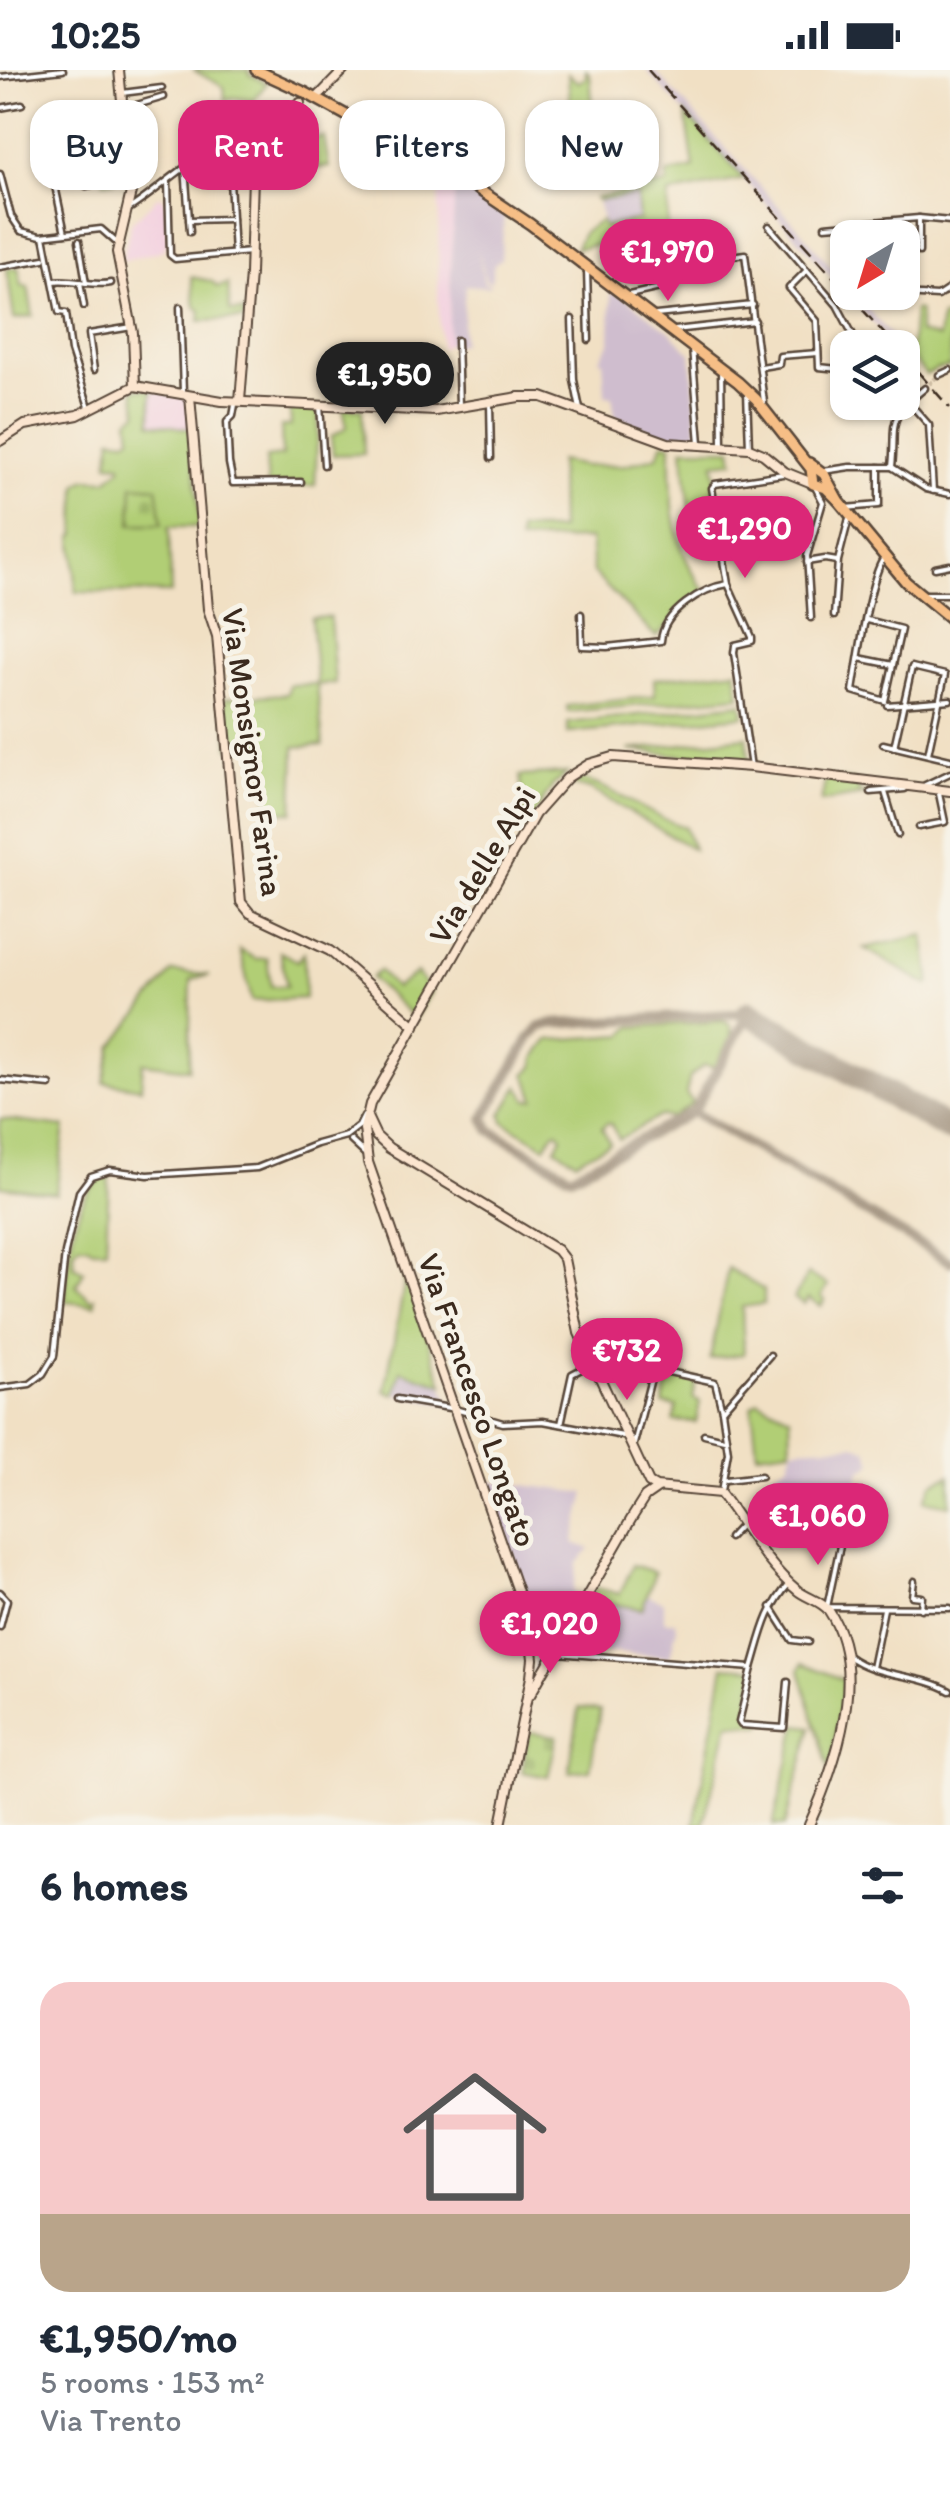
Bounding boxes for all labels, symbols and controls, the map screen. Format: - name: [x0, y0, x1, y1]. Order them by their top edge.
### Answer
- text: 10:25: [50, 12, 140, 58]
- chip: Buy: [30, 100, 158, 190]
- chip: Rent: [178, 100, 319, 190]
- chip: Filters: [339, 100, 505, 190]
- chip: New: [525, 100, 659, 190]
- pin: €1,970: [587, 219, 749, 304]
- north arrow: [830, 220, 920, 310]
- map controls: [830, 220, 920, 420]
- text: €1,970: [621, 232, 715, 270]
- button: layers: [830, 330, 920, 420]
- pin: €1,950: [304, 342, 466, 427]
- text: €1,950: [338, 355, 432, 393]
- pin: €1,290: [664, 496, 826, 581]
- text: €1,290: [698, 509, 792, 547]
- street label: Via Monsignor Farina: [214, 606, 292, 899]
- street label: Via delle Alpi: [420, 779, 544, 951]
- street label: Via Francesco Longato: [410, 1249, 546, 1551]
- pin: €732: [568, 1318, 686, 1403]
- text: €732: [593, 1331, 661, 1369]
- pin: €1,060: [737, 1483, 899, 1568]
- text: €1,060: [769, 1496, 867, 1534]
- pin: €1,020: [469, 1591, 631, 1676]
- text: €1,020: [502, 1604, 598, 1642]
- icon: filters: [855, 1858, 910, 1913]
- text: 6 homes: [40, 1860, 188, 1911]
- icon: home: [385, 2047, 565, 2227]
- text: €1,950/mo: [40, 2312, 238, 2363]
- text: 5 rooms · 153 m²: [40, 2363, 265, 2401]
- text: Via Trento: [40, 2401, 182, 2439]

